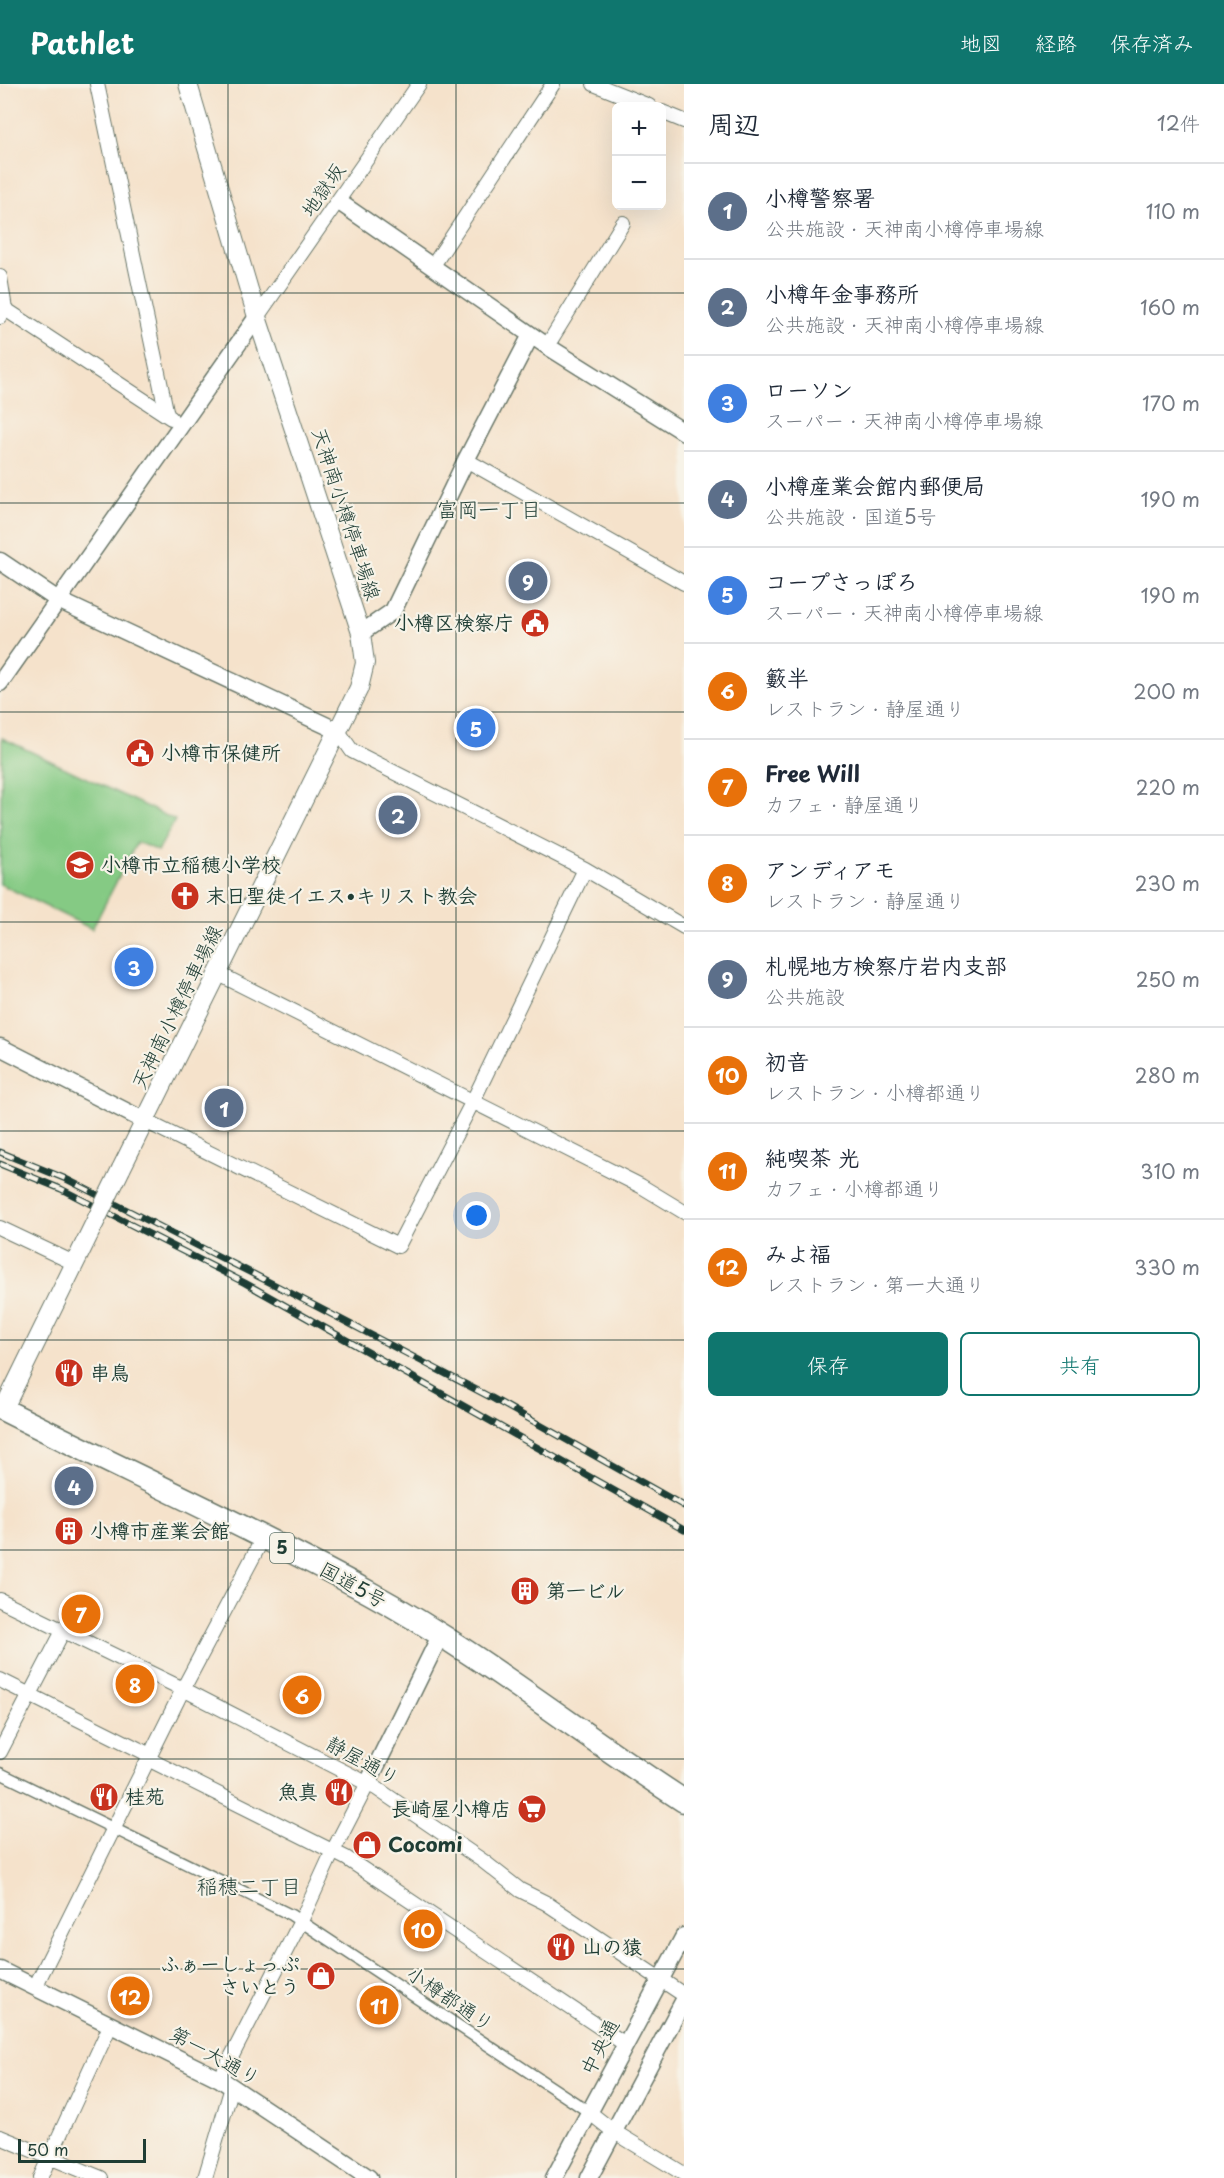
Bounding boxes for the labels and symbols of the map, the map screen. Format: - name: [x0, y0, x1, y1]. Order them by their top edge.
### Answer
- street label: 地獄坂: [293, 156, 352, 223]
- street label: 天神南小樽停車場線: [305, 423, 389, 604]
- district label: 富岡一丁目: [437, 492, 542, 524]
- pin: 9: [508, 558, 548, 604]
- place label: 小樽区検察庁: [394, 607, 514, 637]
- public building icon: 小樽区検察庁: [519, 607, 551, 639]
- pin: 5: [456, 706, 496, 750]
- public building icon: 小樽市保健所: [124, 737, 156, 769]
- place label: 小樽市保健所: [161, 737, 281, 767]
- pin: 2: [378, 792, 418, 838]
- school or university icon: 小樽市立稲穂小学校: [64, 849, 96, 881]
- place label: 小樽市立稲穂小学校: [101, 849, 281, 879]
- church icon: 末日聖徒イエス•キリスト教会: [169, 880, 201, 912]
- place label: 末日聖徒イエス•キリスト教会: [206, 880, 477, 910]
- street label: 天神南小樽停車場線: [123, 919, 229, 1094]
- pin: 3: [114, 944, 154, 990]
- pin: 1: [204, 1086, 244, 1130]
- your location: [462, 1201, 491, 1230]
- restaurant icon: 串鳥: [53, 1357, 85, 1389]
- place label: 串鳥: [90, 1357, 130, 1387]
- pin: 4: [54, 1464, 94, 1508]
- building icon: 小樽市産業会館: [53, 1515, 85, 1547]
- place label: 小樽市産業会館: [90, 1515, 230, 1545]
- road number: 5: [270, 1533, 294, 1563]
- street label: 国道5号: [314, 1553, 393, 1615]
- building icon: 第一ビル: [509, 1575, 541, 1607]
- place label: 第一ビル: [546, 1575, 626, 1605]
- pin: 7: [62, 1592, 100, 1636]
- pin: 8: [116, 1662, 154, 1706]
- pin: 6: [282, 1672, 322, 1718]
- street label: 静屋通り: [321, 1728, 406, 1793]
- place label: 魚真: [278, 1776, 318, 1806]
- restaurant icon: 魚真: [323, 1776, 355, 1808]
- restaurant icon: 桂苑: [88, 1781, 120, 1813]
- place label: 桂苑: [125, 1781, 165, 1811]
- place label: 長崎屋小樽店: [391, 1793, 511, 1823]
- supermarket icon: 長崎屋小樽店: [516, 1793, 548, 1825]
- shop icon: Cocomi: [351, 1829, 383, 1861]
- place label: Cocomi: [388, 1829, 462, 1859]
- district label: 稲穂二丁目: [197, 1869, 302, 1901]
- pin: 10: [404, 1906, 442, 1952]
- restaurant icon: 山の猿: [545, 1931, 577, 1963]
- place label: 山の猿: [582, 1931, 642, 1961]
- place label: ふぁーしょっぷ さいとう: [160, 1948, 300, 2001]
- street label: 小樽都通り: [401, 1958, 500, 2039]
- shop icon: ふぁーしょっぷ さいとう: [305, 1960, 337, 1992]
- pin: 12: [110, 1974, 150, 2018]
- pin: 11: [360, 1982, 398, 2028]
- street label: 中央通: [572, 2013, 626, 2080]
- street label: 第一大通り: [164, 2018, 266, 2092]
- scale bar: [18, 2136, 146, 2164]

